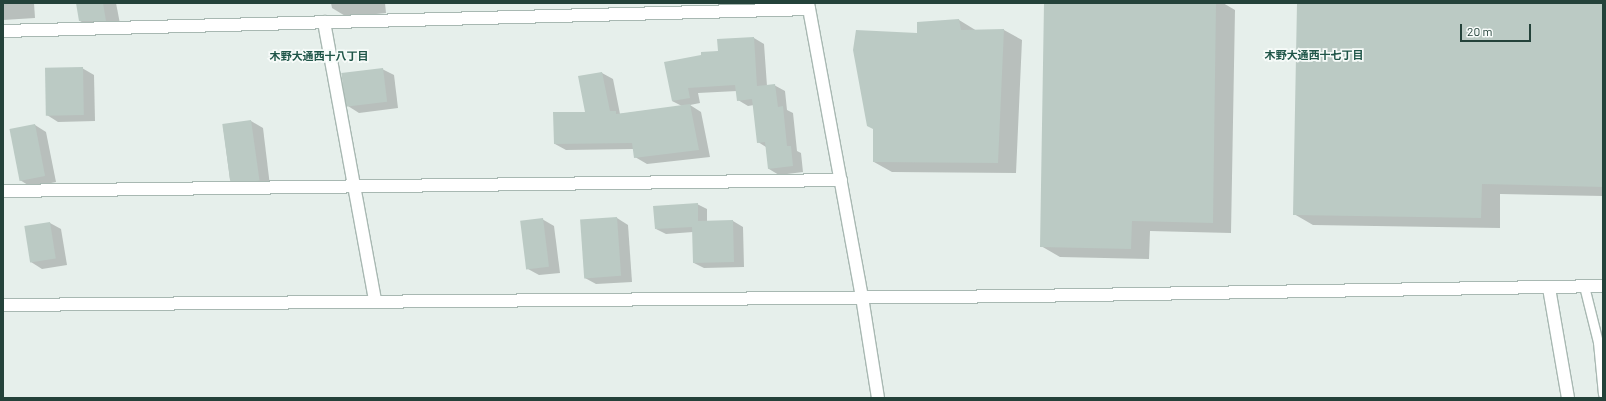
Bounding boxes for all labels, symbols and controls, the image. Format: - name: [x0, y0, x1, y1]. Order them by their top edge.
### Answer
- scale bar: [1462, 16, 1533, 42]
- text: 20 m: [1467, 24, 1493, 38]
- district label: 木野大通西十七丁目: [1265, 48, 1363, 62]
- district label: 木野大通西十八丁目: [270, 49, 368, 63]

